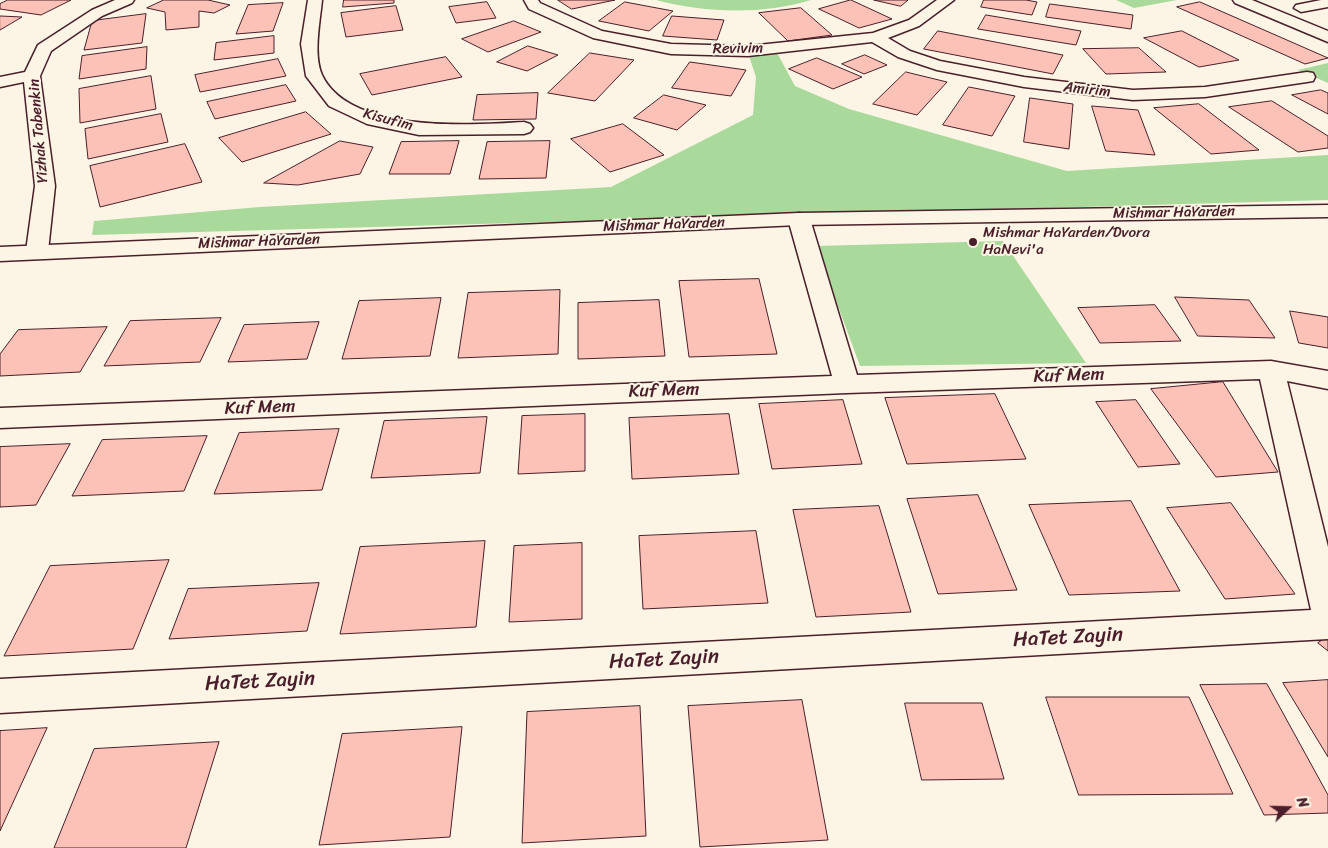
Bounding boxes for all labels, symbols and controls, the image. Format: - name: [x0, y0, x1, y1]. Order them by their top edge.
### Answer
- street label: Revivim: [713, 40, 763, 58]
- street label: Yizhak Tabenkin: [25, 78, 53, 184]
- street label: Amirim: [1063, 79, 1111, 101]
- street label: Kisufim: [361, 105, 415, 135]
- street label: Mishmar HaYarden: [1113, 203, 1235, 223]
- street label: Mishmar HaYarden: [603, 214, 725, 236]
- place label: Mishmar HaYarden/Dvora HaNevi'a: [983, 224, 1150, 259]
- street label: Mishmar HaYarden: [198, 231, 320, 253]
- marker: Mishmar HaYarden/Dvora HaNevi'a: [967, 236, 979, 248]
- street label: Kuf Mem: [1033, 364, 1105, 388]
- street label: Kuf Mem: [628, 379, 700, 403]
- street label: Kuf Mem: [224, 396, 296, 420]
- street label: HaTet Zayin: [1012, 623, 1124, 653]
- street label: HaTet Zayin: [608, 645, 720, 675]
- street label: HaTet Zayin: [204, 667, 316, 697]
- north arrow: [1263, 783, 1313, 833]
- text: N: [1289, 793, 1316, 811]

